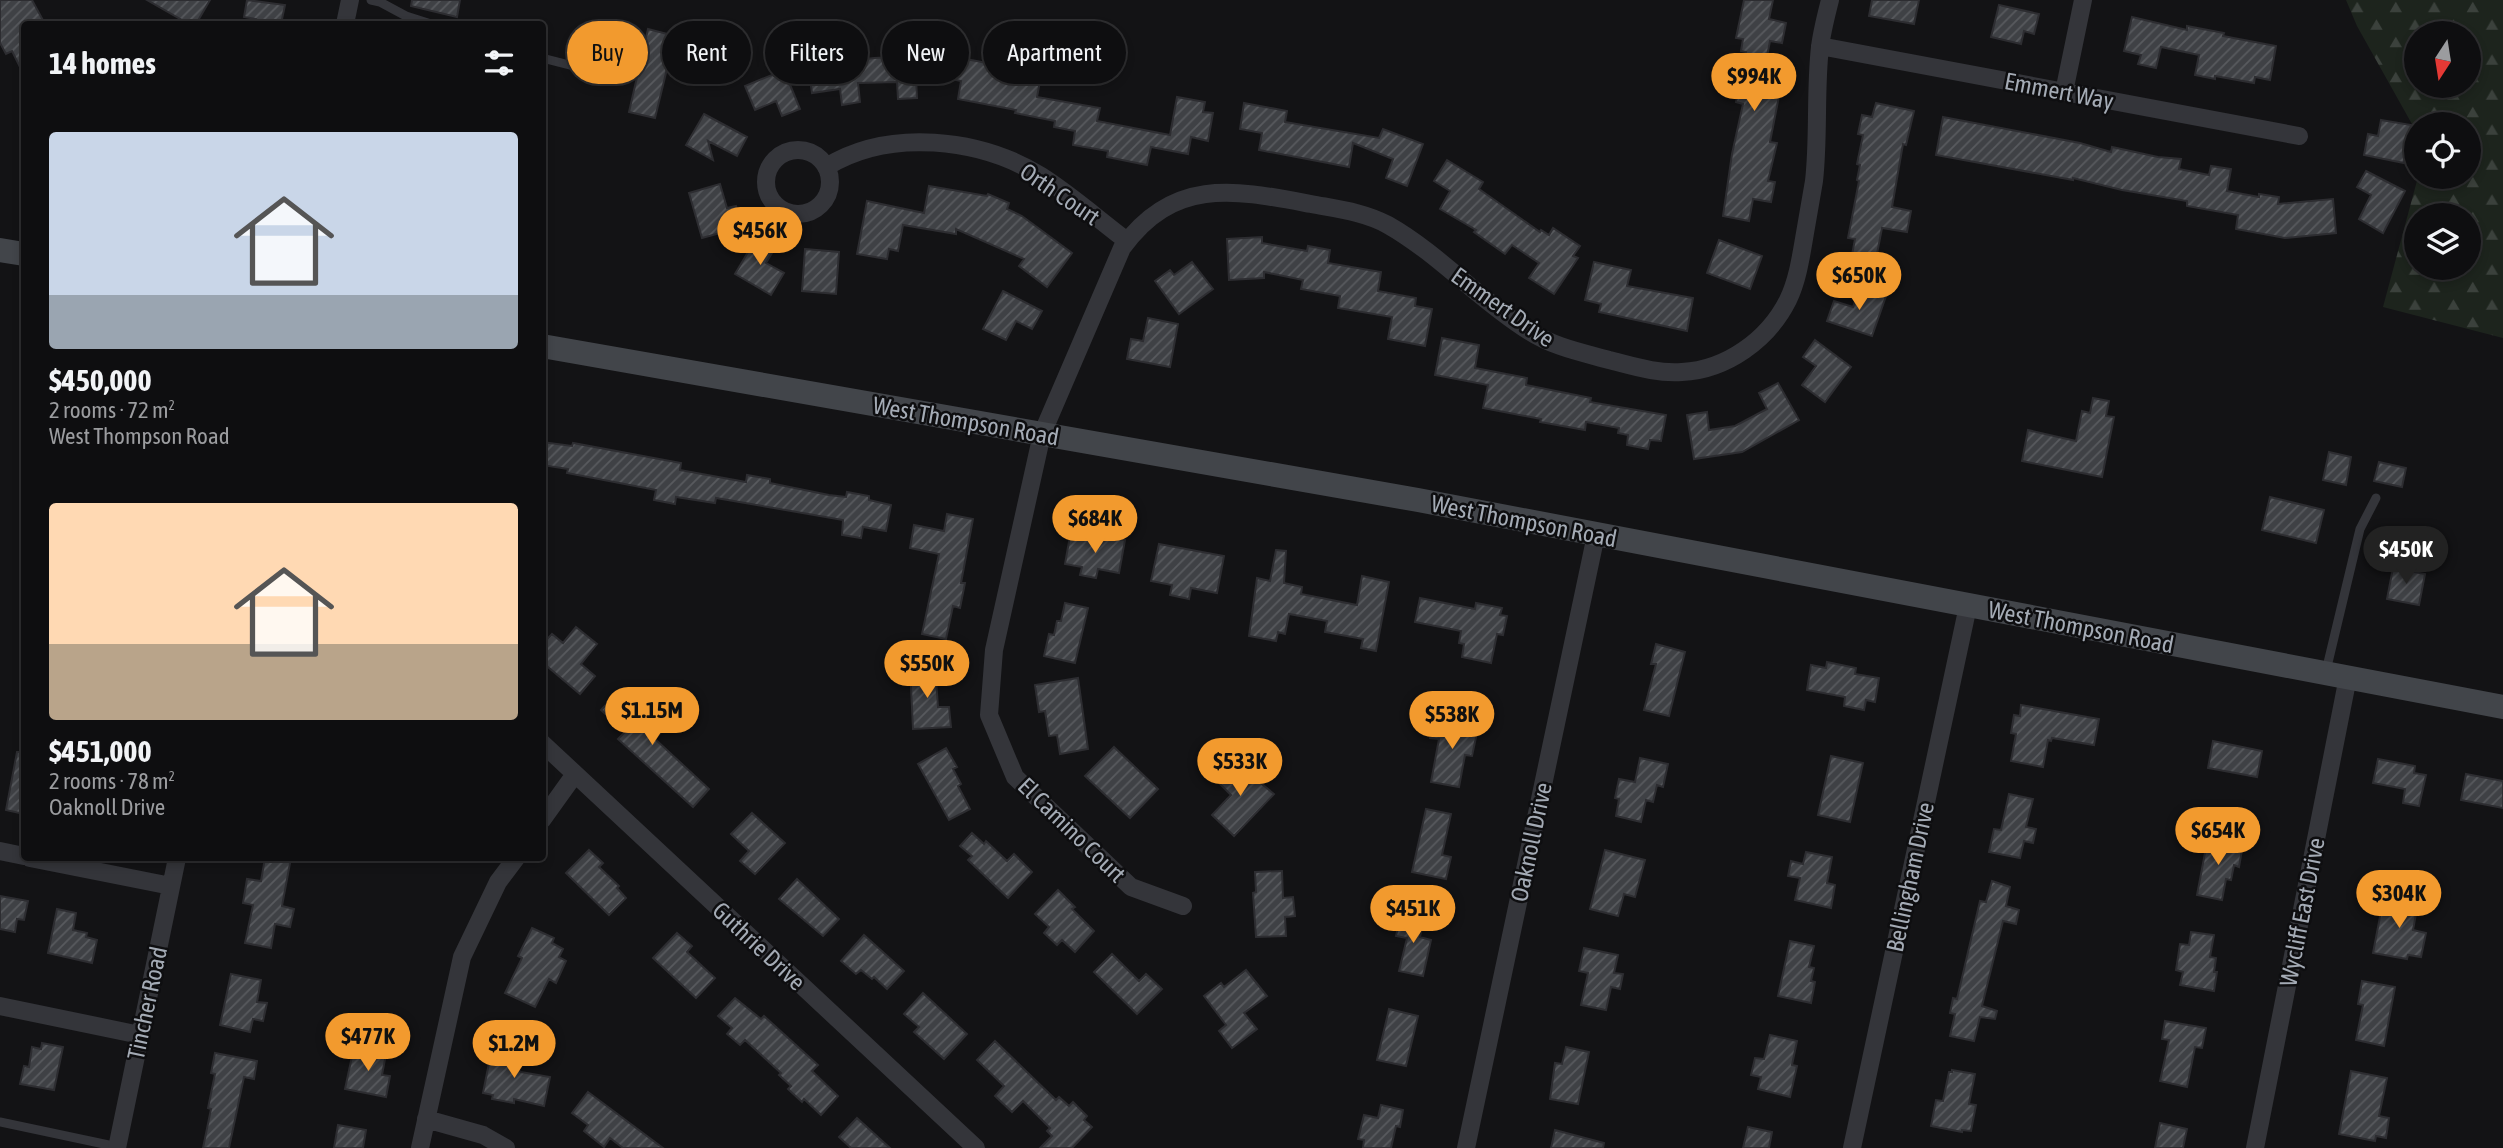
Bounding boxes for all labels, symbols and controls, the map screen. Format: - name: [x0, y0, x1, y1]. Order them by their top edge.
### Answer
- chip: Buy: [567, 21, 648, 84]
- chip: Rent: [662, 21, 751, 84]
- chip: Filters: [765, 21, 868, 84]
- chip: New: [882, 21, 969, 84]
- chip: Apartment: [983, 21, 1126, 84]
- north arrow: [2404, 21, 2482, 98]
- map controls: [2404, 21, 2481, 280]
- icon: filters: [480, 44, 518, 82]
- text: 14 homes: [49, 46, 156, 80]
- pin: $994K: [1705, 54, 1803, 113]
- text: $994K: [1727, 63, 1781, 89]
- street label: Emmert Way: [2002, 67, 2116, 115]
- button: locate: [2404, 112, 2481, 189]
- street label: Orth Court: [1015, 158, 1105, 230]
- icon: home: [221, 178, 347, 304]
- button: layers: [2404, 203, 2481, 280]
- pin: $456K: [711, 208, 809, 267]
- text: $456K: [733, 217, 787, 243]
- pin: $650K: [1810, 252, 1908, 312]
- street label: Emmert Drive: [1446, 262, 1560, 352]
- text: $650K: [1832, 262, 1886, 288]
- text: $450,000: [49, 363, 152, 397]
- street label: West Thompson Road: [871, 391, 1061, 451]
- text: 2 rooms · 72 m²: [49, 397, 175, 423]
- text: West Thompson Road: [49, 423, 230, 449]
- street label: West Thompson Road: [1429, 490, 1619, 552]
- pin: $684K: [1046, 496, 1144, 555]
- text: $684K: [1068, 505, 1122, 531]
- pin: $450K: [2357, 526, 2455, 586]
- text: $450K: [2379, 536, 2433, 562]
- icon: home: [221, 549, 347, 675]
- street label: West Thompson Road: [1986, 596, 2176, 658]
- pin: $550K: [878, 640, 976, 700]
- text: $550K: [900, 650, 954, 676]
- pin: $1.15M: [595, 688, 709, 747]
- pin: $538K: [1403, 692, 1501, 751]
- text: $1.15M: [621, 697, 683, 723]
- text: $538K: [1425, 701, 1479, 727]
- text: $451,000: [49, 734, 152, 768]
- pin: $533K: [1191, 738, 1289, 798]
- text: $533K: [1213, 748, 1267, 774]
- text: 2 rooms · 78 m²: [49, 768, 175, 794]
- street label: El Camino Court: [1013, 772, 1131, 888]
- street label: Oaknoll Drive: [1505, 780, 1557, 904]
- text: Oaknoll Drive: [49, 794, 165, 820]
- street label: Bellingham Drive: [1881, 800, 1939, 954]
- pin: $654K: [2169, 808, 2267, 867]
- text: $654K: [2191, 817, 2245, 843]
- street label: Wycliff East Drive: [2274, 835, 2330, 989]
- pin: $304K: [2350, 870, 2448, 930]
- text: $304K: [2372, 880, 2426, 906]
- pin: $451K: [1364, 886, 1462, 945]
- text: $451K: [1386, 895, 1440, 921]
- street label: Guthrie Drive: [707, 896, 811, 996]
- street label: Tincher Road: [122, 944, 172, 1062]
- pin: $477K: [319, 1014, 417, 1073]
- pin: $1.2M: [465, 1020, 563, 1080]
- text: $477K: [341, 1023, 395, 1049]
- text: $1.2M: [489, 1030, 539, 1056]

